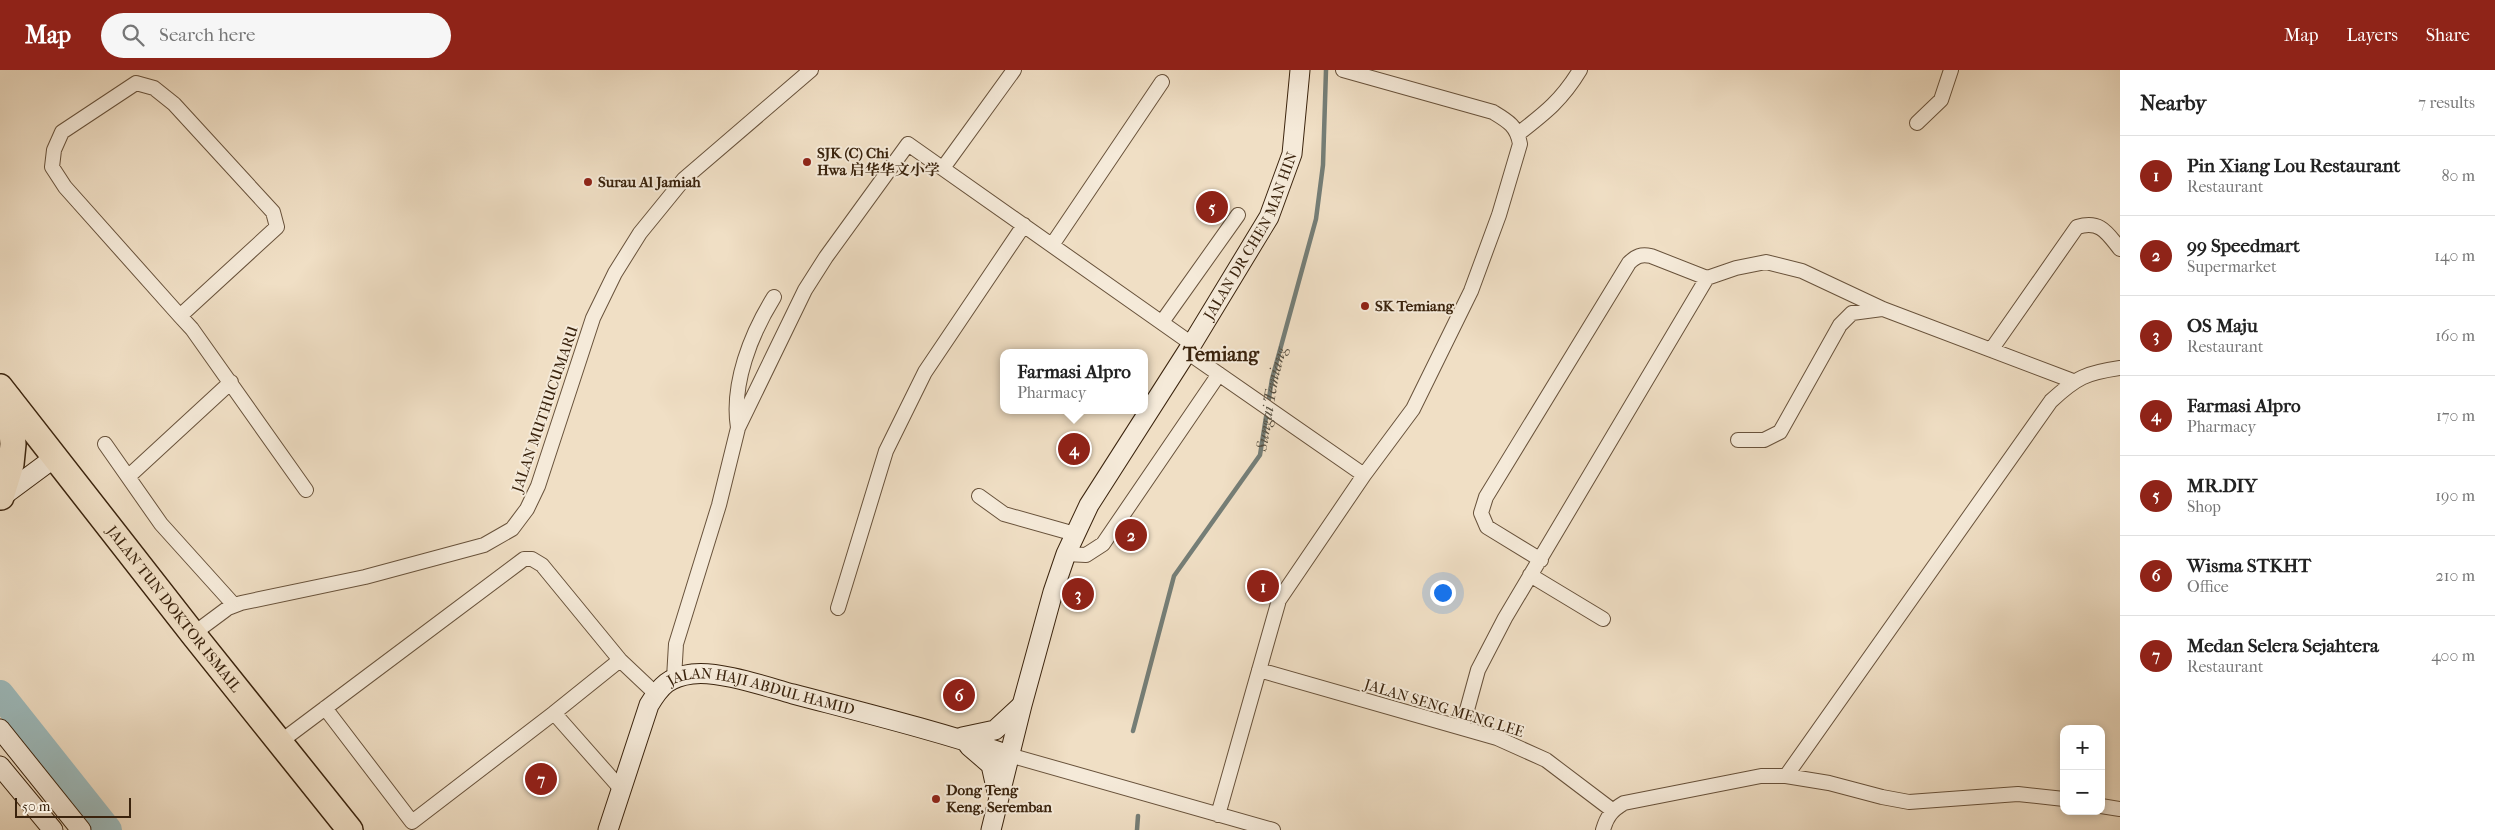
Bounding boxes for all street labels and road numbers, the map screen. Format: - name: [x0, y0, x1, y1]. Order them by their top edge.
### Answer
- street label: JALAN DR CHEN MAN HIN: [1199, 149, 1301, 324]
- street label: JALAN MUTHUCUMARU: [508, 323, 582, 496]
- street label: JALAN TUN DOKTOR ISMAIL: [102, 521, 245, 696]
- street label: JALAN HAJI ABDUL HAMID: [663, 664, 857, 719]
- street label: JALAN SENG MENG LEE: [1361, 675, 1526, 741]

